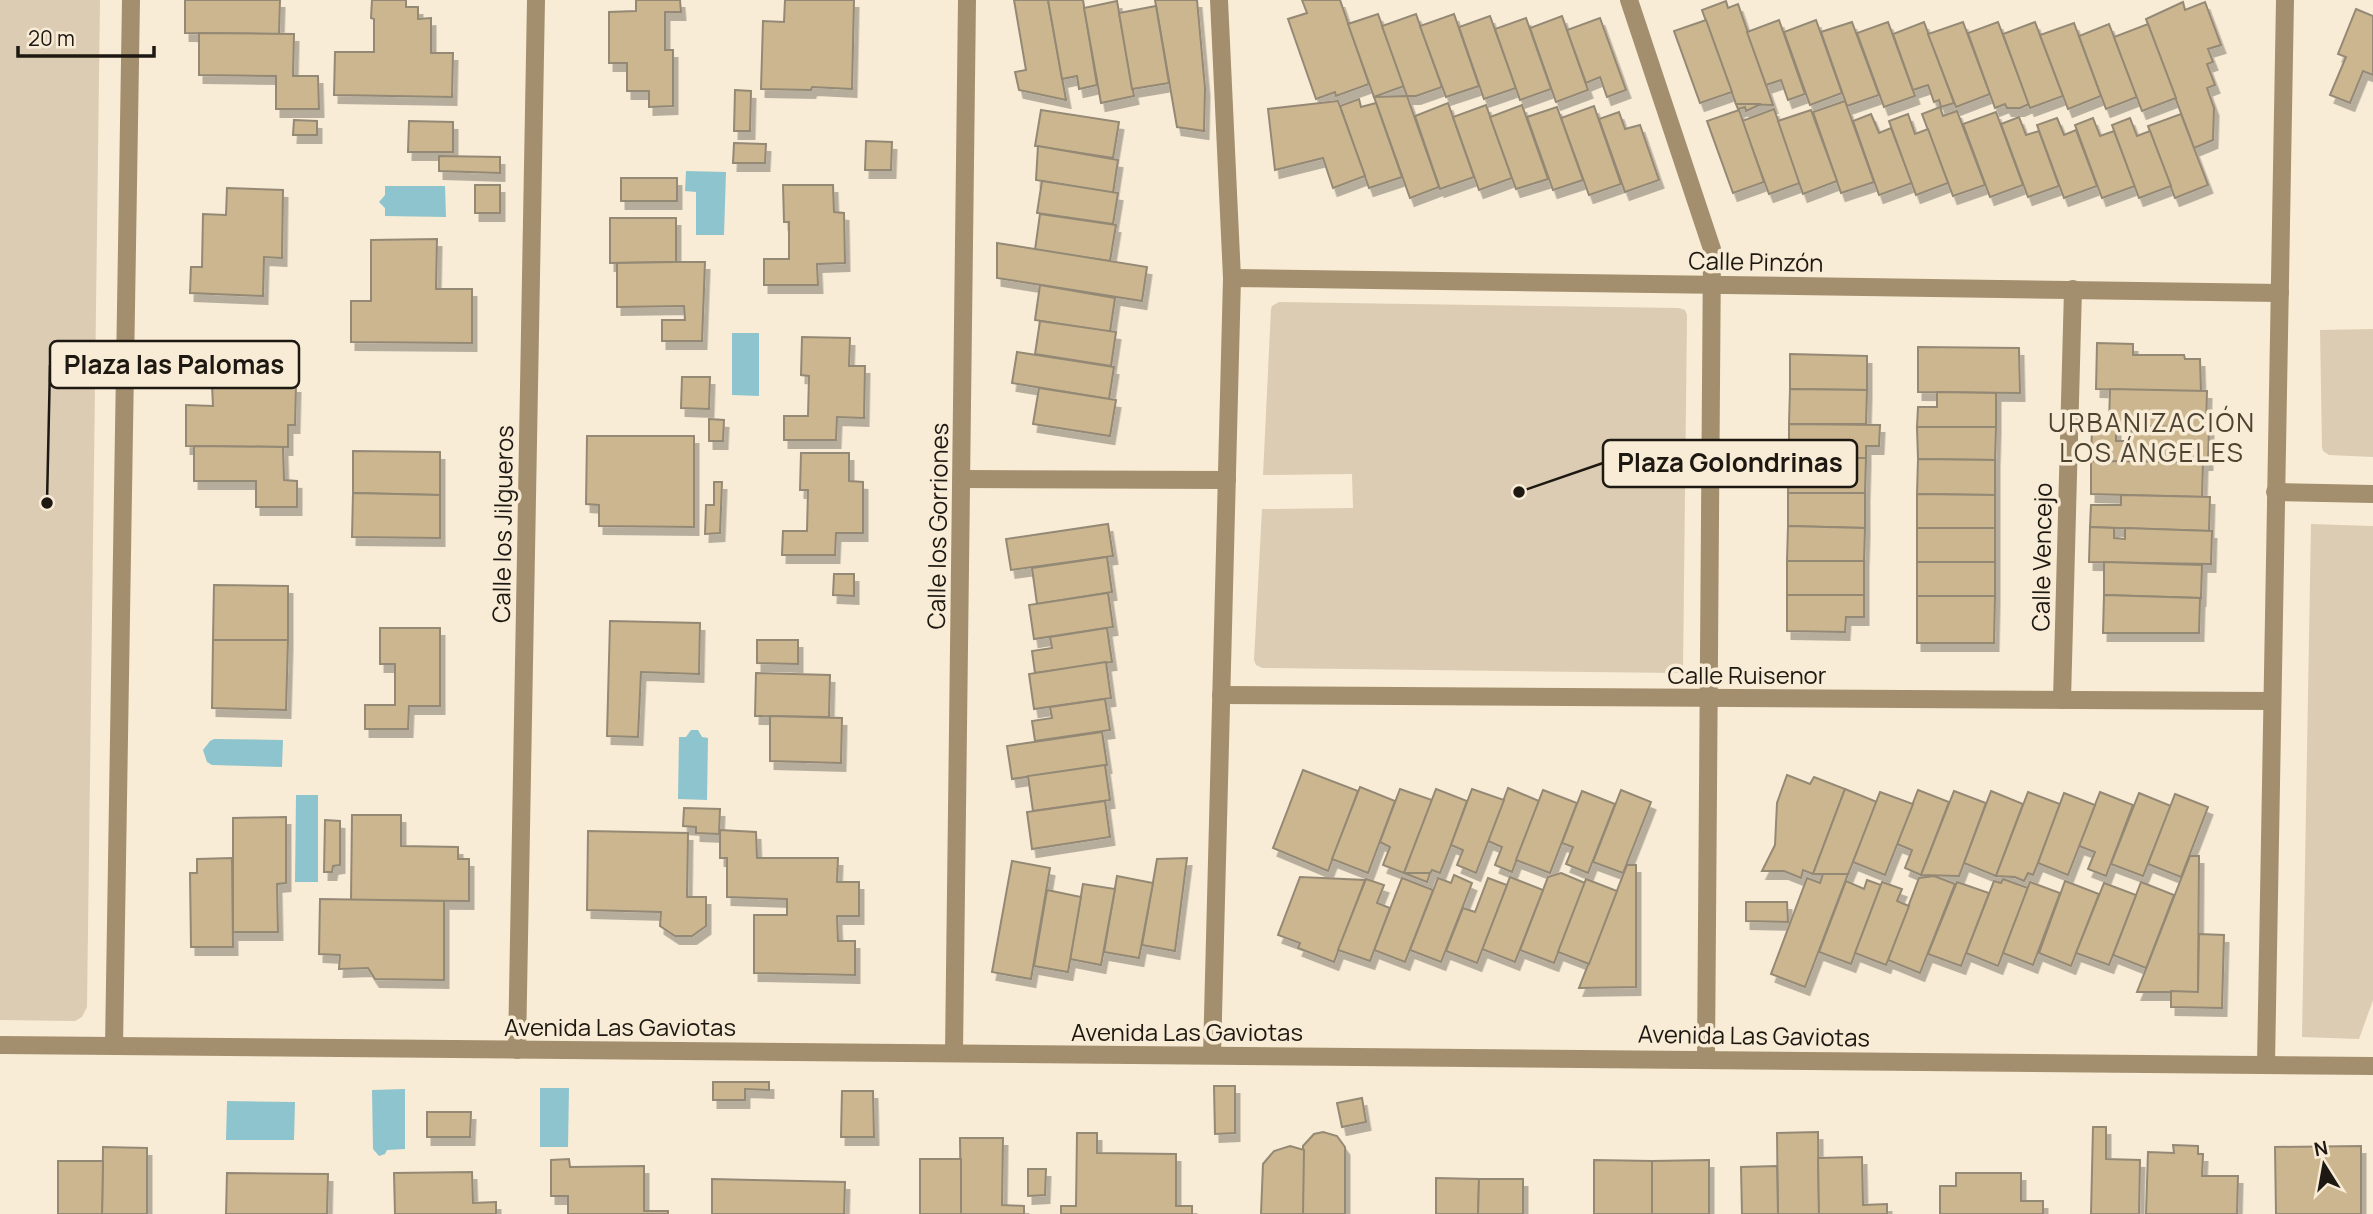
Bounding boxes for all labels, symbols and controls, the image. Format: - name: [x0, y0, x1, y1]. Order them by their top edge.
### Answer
- scale bar: [18, 14, 154, 58]
- text: 20 m: [28, 24, 75, 52]
- street label: Calle Pinzón: [1688, 243, 1824, 279]
- callout: Plaza las Palomas: [50, 341, 299, 388]
- text: Plaza las Palomas: [64, 346, 284, 382]
- district label: URBANIZACIÓN LOS ÁNGELES: [2048, 404, 2256, 470]
- street label: Calle los Gorriones: [919, 422, 955, 630]
- street label: Calle los Jilgueros: [484, 425, 520, 623]
- callout: Plaza Golondrinas: [1603, 440, 1857, 487]
- text: Plaza Golondrinas: [1617, 444, 1843, 480]
- street label: Calle Vencejo: [2023, 482, 2059, 632]
- street label: Calle Ruisenor: [1668, 658, 1827, 691]
- street label: Avenida Las Gaviotas: [504, 1010, 736, 1043]
- street label: Avenida Las Gaviotas: [1071, 1015, 1303, 1048]
- street label: Avenida Las Gaviotas: [1638, 1016, 1870, 1054]
- north arrow: [2289, 1130, 2359, 1200]
- text: N: [2312, 1134, 2330, 1162]

